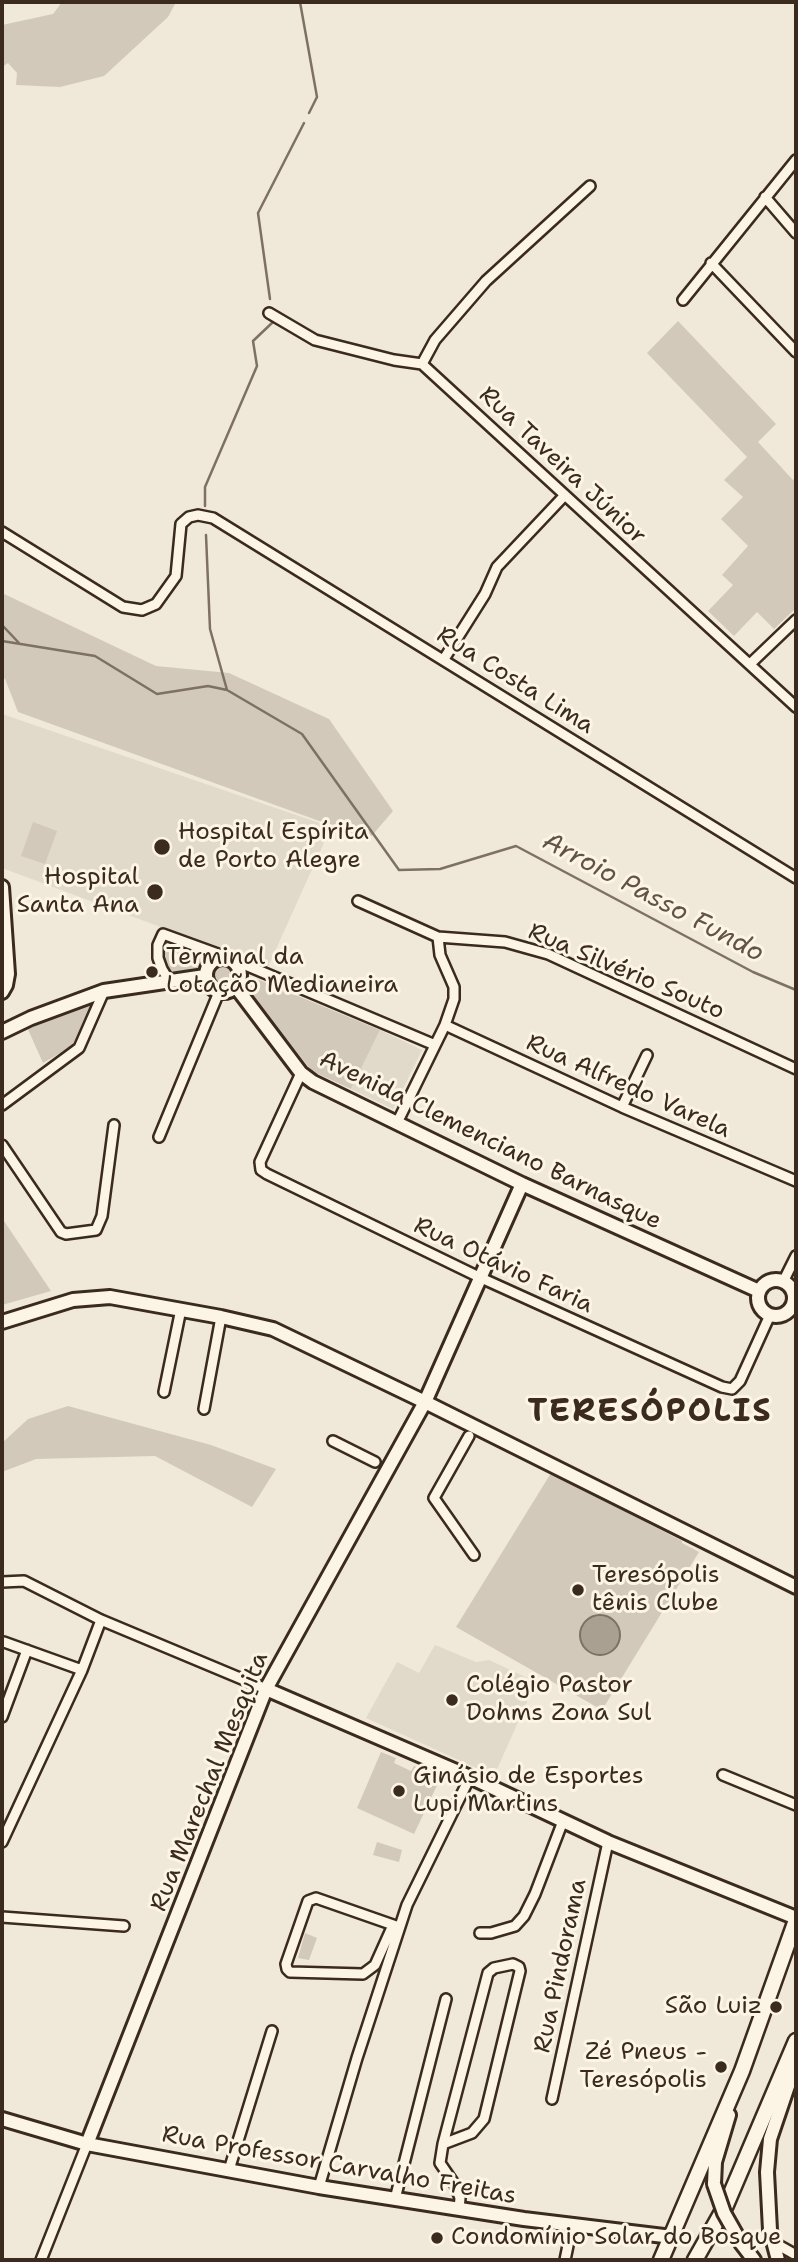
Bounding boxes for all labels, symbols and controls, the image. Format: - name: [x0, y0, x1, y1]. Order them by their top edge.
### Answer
- street label: Rua Taveira Júnior: [472, 381, 652, 551]
- street label: Rua Costa Lima: [431, 621, 599, 741]
- place label: Hospital Espírita de Porto Alegre: [178, 819, 369, 875]
- water label: Arroio Passo Fundo: [537, 826, 769, 970]
- marker: Hospital Espírita de Porto Alegre: [152, 837, 172, 857]
- place label: Hospital Santa Ana: [17, 864, 139, 920]
- marker: Hospital Santa Ana: [145, 882, 165, 902]
- street label: Rua Silvério Souto: [524, 918, 728, 1026]
- place label: Terminal da Lotação Medianeira: [166, 944, 398, 1000]
- marker: Terminal da Lotação Medianeira: [144, 964, 160, 980]
- street label: Rua Alfredo Varela: [521, 1029, 735, 1145]
- street label: Avenida Clemenciano Barnasque: [314, 1045, 666, 1237]
- street label: Rua Otávio Faria: [409, 1212, 597, 1320]
- district label: TERESÓPOLIS: [529, 1394, 771, 1432]
- place label: Teresópolis tênis Clube: [592, 1562, 720, 1618]
- marker: Teresópolis tênis Clube: [570, 1582, 586, 1598]
- street label: Rua Marechal Mesquita: [145, 1648, 275, 1916]
- place label: Colégio Pastor Dohms Zona Sul: [466, 1672, 651, 1728]
- marker: Colégio Pastor Dohms Zona Sul: [444, 1692, 460, 1708]
- place label: Ginásio de Esportes Lupi Martins: [413, 1763, 644, 1819]
- marker: Ginásio de Esportes Lupi Martins: [391, 1783, 407, 1799]
- street label: Rua Pindorama: [529, 1876, 593, 2056]
- place label: São Luiz: [665, 1993, 762, 2021]
- marker: São Luiz: [768, 1999, 784, 2015]
- place label: Zé Pneus - Teresópolis: [579, 2039, 707, 2095]
- marker: Zé Pneus - Teresópolis: [713, 2059, 729, 2075]
- street label: Rua Professor Carvalho Freitas: [160, 2121, 518, 2211]
- place label: Condomínio Solar do Bosque: [451, 2224, 782, 2252]
- marker: Condomínio Solar do Bosque: [429, 2230, 445, 2246]

